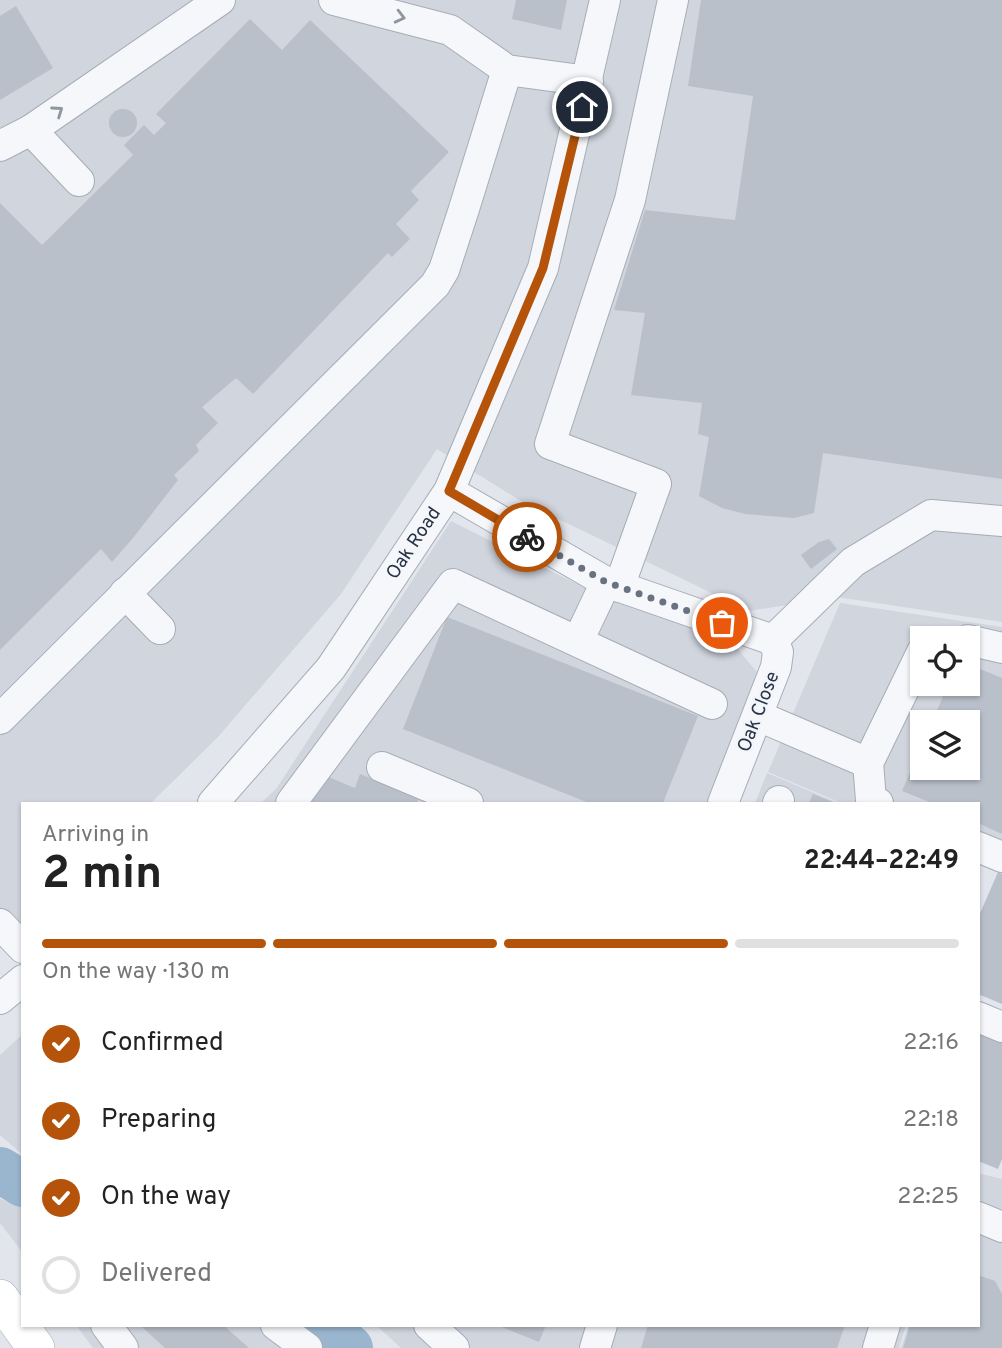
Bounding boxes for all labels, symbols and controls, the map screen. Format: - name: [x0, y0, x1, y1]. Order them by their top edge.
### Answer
- one-way arrow: [394, 9, 406, 23]
- pin: [552, 77, 612, 137]
- icon: home: [563, 88, 601, 126]
- one-way arrow: [51, 106, 64, 119]
- courier: [492, 502, 562, 572]
- street label: Oak Road: [381, 503, 447, 584]
- icon: bike: [508, 518, 546, 556]
- pin: [692, 593, 752, 653]
- icon: bag: [703, 604, 741, 642]
- map controls: [910, 626, 980, 780]
- button: locate: [910, 626, 980, 696]
- street label: Oak Close: [733, 668, 785, 756]
- button: layers: [910, 710, 980, 780]
- text: Arriving in: [42, 821, 149, 850]
- text: 22:44–22:49: [804, 845, 959, 878]
- text: 2 min: [42, 846, 162, 905]
- text: On the way · 130 m: [42, 958, 230, 987]
- icon: check: [42, 1025, 80, 1063]
- text: Confirmed: [101, 1027, 224, 1060]
- text: 22:16: [903, 1029, 959, 1058]
- icon: check: [42, 1102, 80, 1140]
- text: Preparing: [101, 1104, 216, 1137]
- text: 22:18: [903, 1106, 959, 1135]
- icon: check: [42, 1179, 80, 1217]
- text: On the way: [101, 1181, 231, 1214]
- text: 22:25: [897, 1183, 959, 1212]
- text: Delivered: [101, 1258, 212, 1291]

